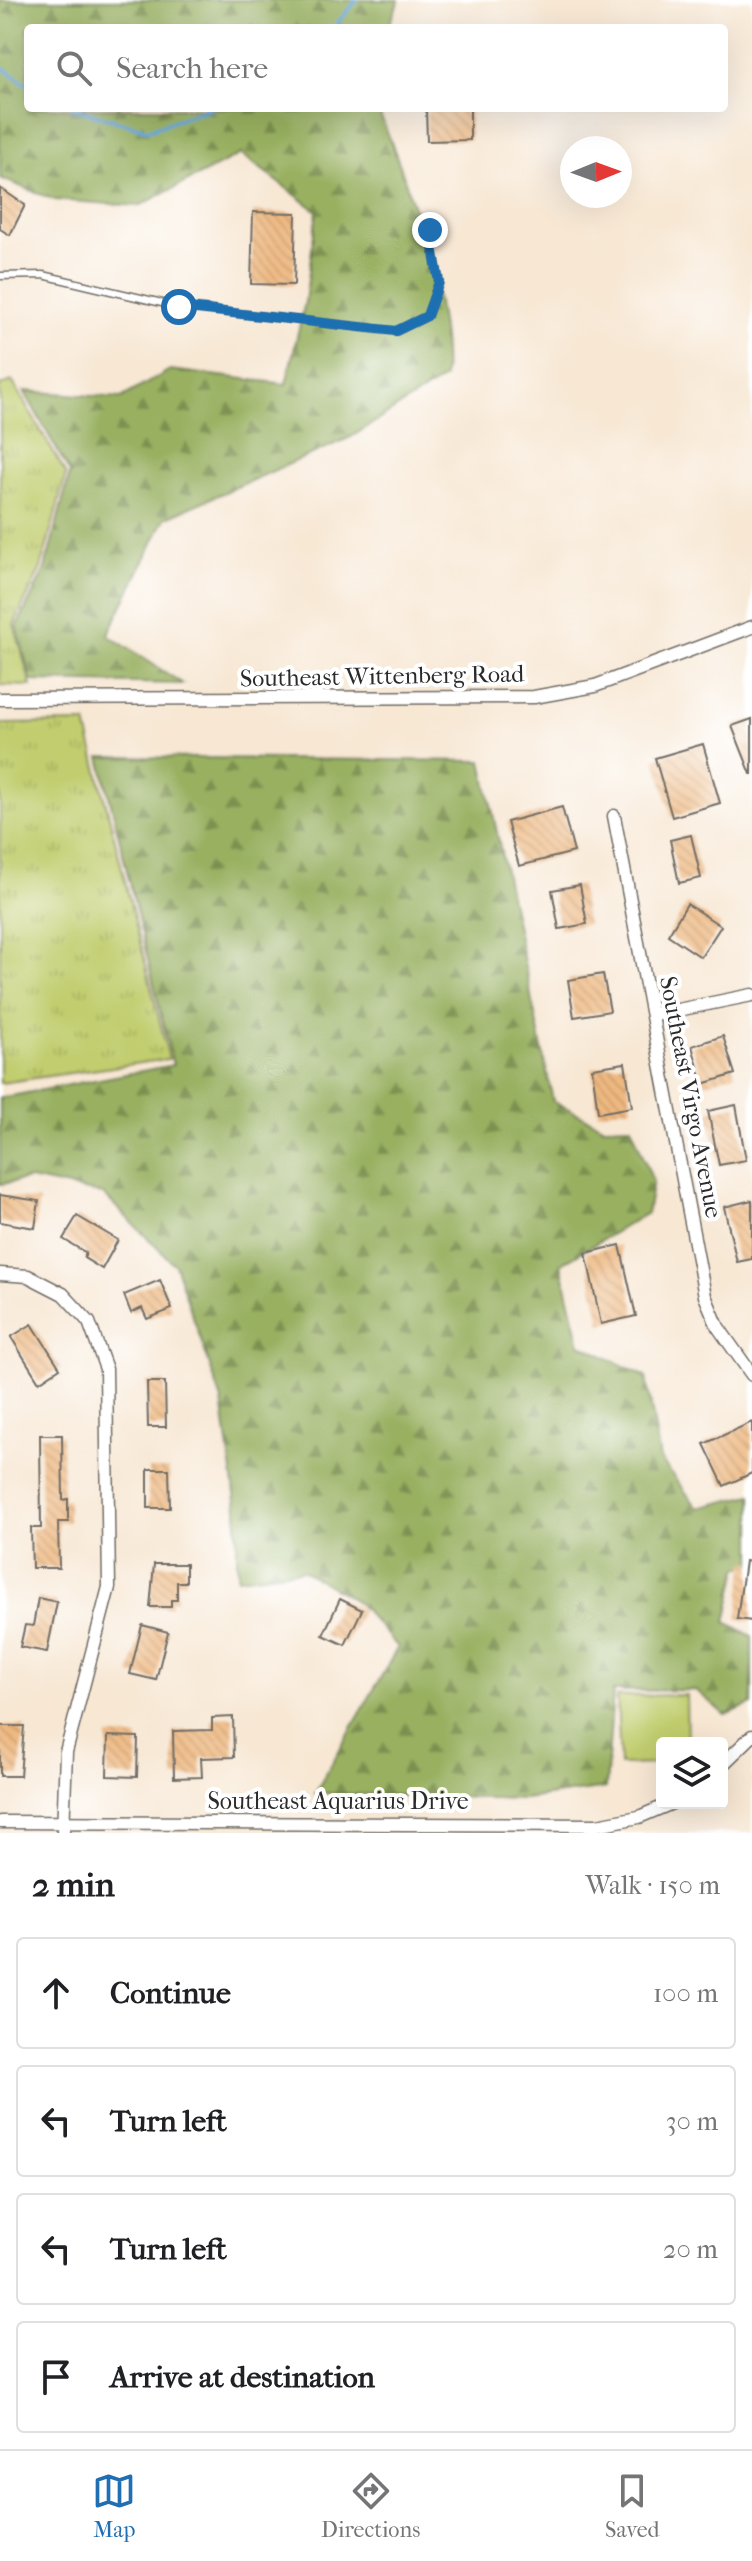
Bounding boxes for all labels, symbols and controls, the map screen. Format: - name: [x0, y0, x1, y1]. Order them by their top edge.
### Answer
- search box: [24, 24, 728, 112]
- icon: search: [52, 46, 96, 90]
- text: Search here: [116, 51, 268, 86]
- north arrow: [560, 136, 632, 208]
- route end: [412, 212, 448, 248]
- route start: [161, 289, 197, 325]
- street label: Southeast Wittenberg Road: [240, 660, 525, 692]
- street label: Southeast Virgo Avenue: [654, 974, 728, 1220]
- map controls: [656, 1737, 728, 1809]
- button: layers: [656, 1737, 728, 1809]
- street label: Southeast Aquarius Drive: [207, 1787, 469, 1815]
- text: 2 min: [32, 1865, 115, 1905]
- text: Walk · 150 m: [585, 1870, 720, 1901]
- icon: ahead: [34, 1971, 78, 2015]
- text: Continue: [110, 1976, 231, 2011]
- text: 100 m: [653, 1978, 718, 2009]
- icon: left: [34, 2099, 78, 2143]
- text: Turn left: [110, 2104, 227, 2139]
- text: 30 m: [666, 2106, 718, 2137]
- icon: left: [34, 2227, 78, 2271]
- text: Turn left: [110, 2232, 227, 2267]
- text: 20 m: [663, 2234, 718, 2265]
- icon: arrive: [34, 2355, 78, 2399]
- text: Arrive at destination: [110, 2360, 375, 2395]
- tab: Map: [92, 2469, 136, 2543]
- tab: Directions: [321, 2469, 420, 2543]
- tab: Saved: [605, 2469, 660, 2543]

